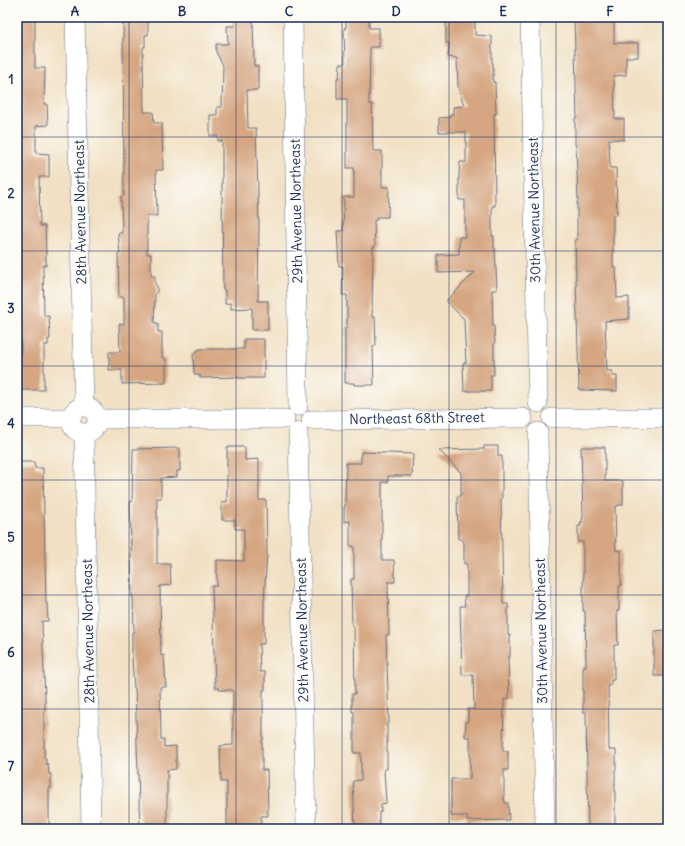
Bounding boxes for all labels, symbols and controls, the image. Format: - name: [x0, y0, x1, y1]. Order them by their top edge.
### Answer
- text: A: [71, 3, 80, 20]
- text: B: [178, 3, 187, 20]
- text: C: [285, 3, 294, 20]
- text: D: [391, 3, 401, 20]
- text: E: [499, 3, 507, 20]
- text: F: [606, 3, 614, 20]
- text: 1: [8, 71, 14, 88]
- street label: 30th Avenue Northeast: [524, 137, 544, 283]
- street label: 29th Avenue Northeast: [286, 138, 306, 283]
- street label: 28th Avenue Northeast: [70, 139, 90, 284]
- text: 2: [7, 185, 15, 202]
- text: 3: [7, 300, 15, 317]
- street label: Northeast 68th Street: [349, 408, 485, 428]
- text: 4: [7, 415, 15, 432]
- text: 5: [7, 529, 15, 546]
- street label: 29th Avenue Northeast: [292, 557, 312, 702]
- street label: 28th Avenue Northeast: [78, 558, 98, 703]
- street label: 30th Avenue Northeast: [531, 558, 551, 704]
- text: 6: [7, 644, 15, 661]
- text: 7: [8, 758, 15, 775]

